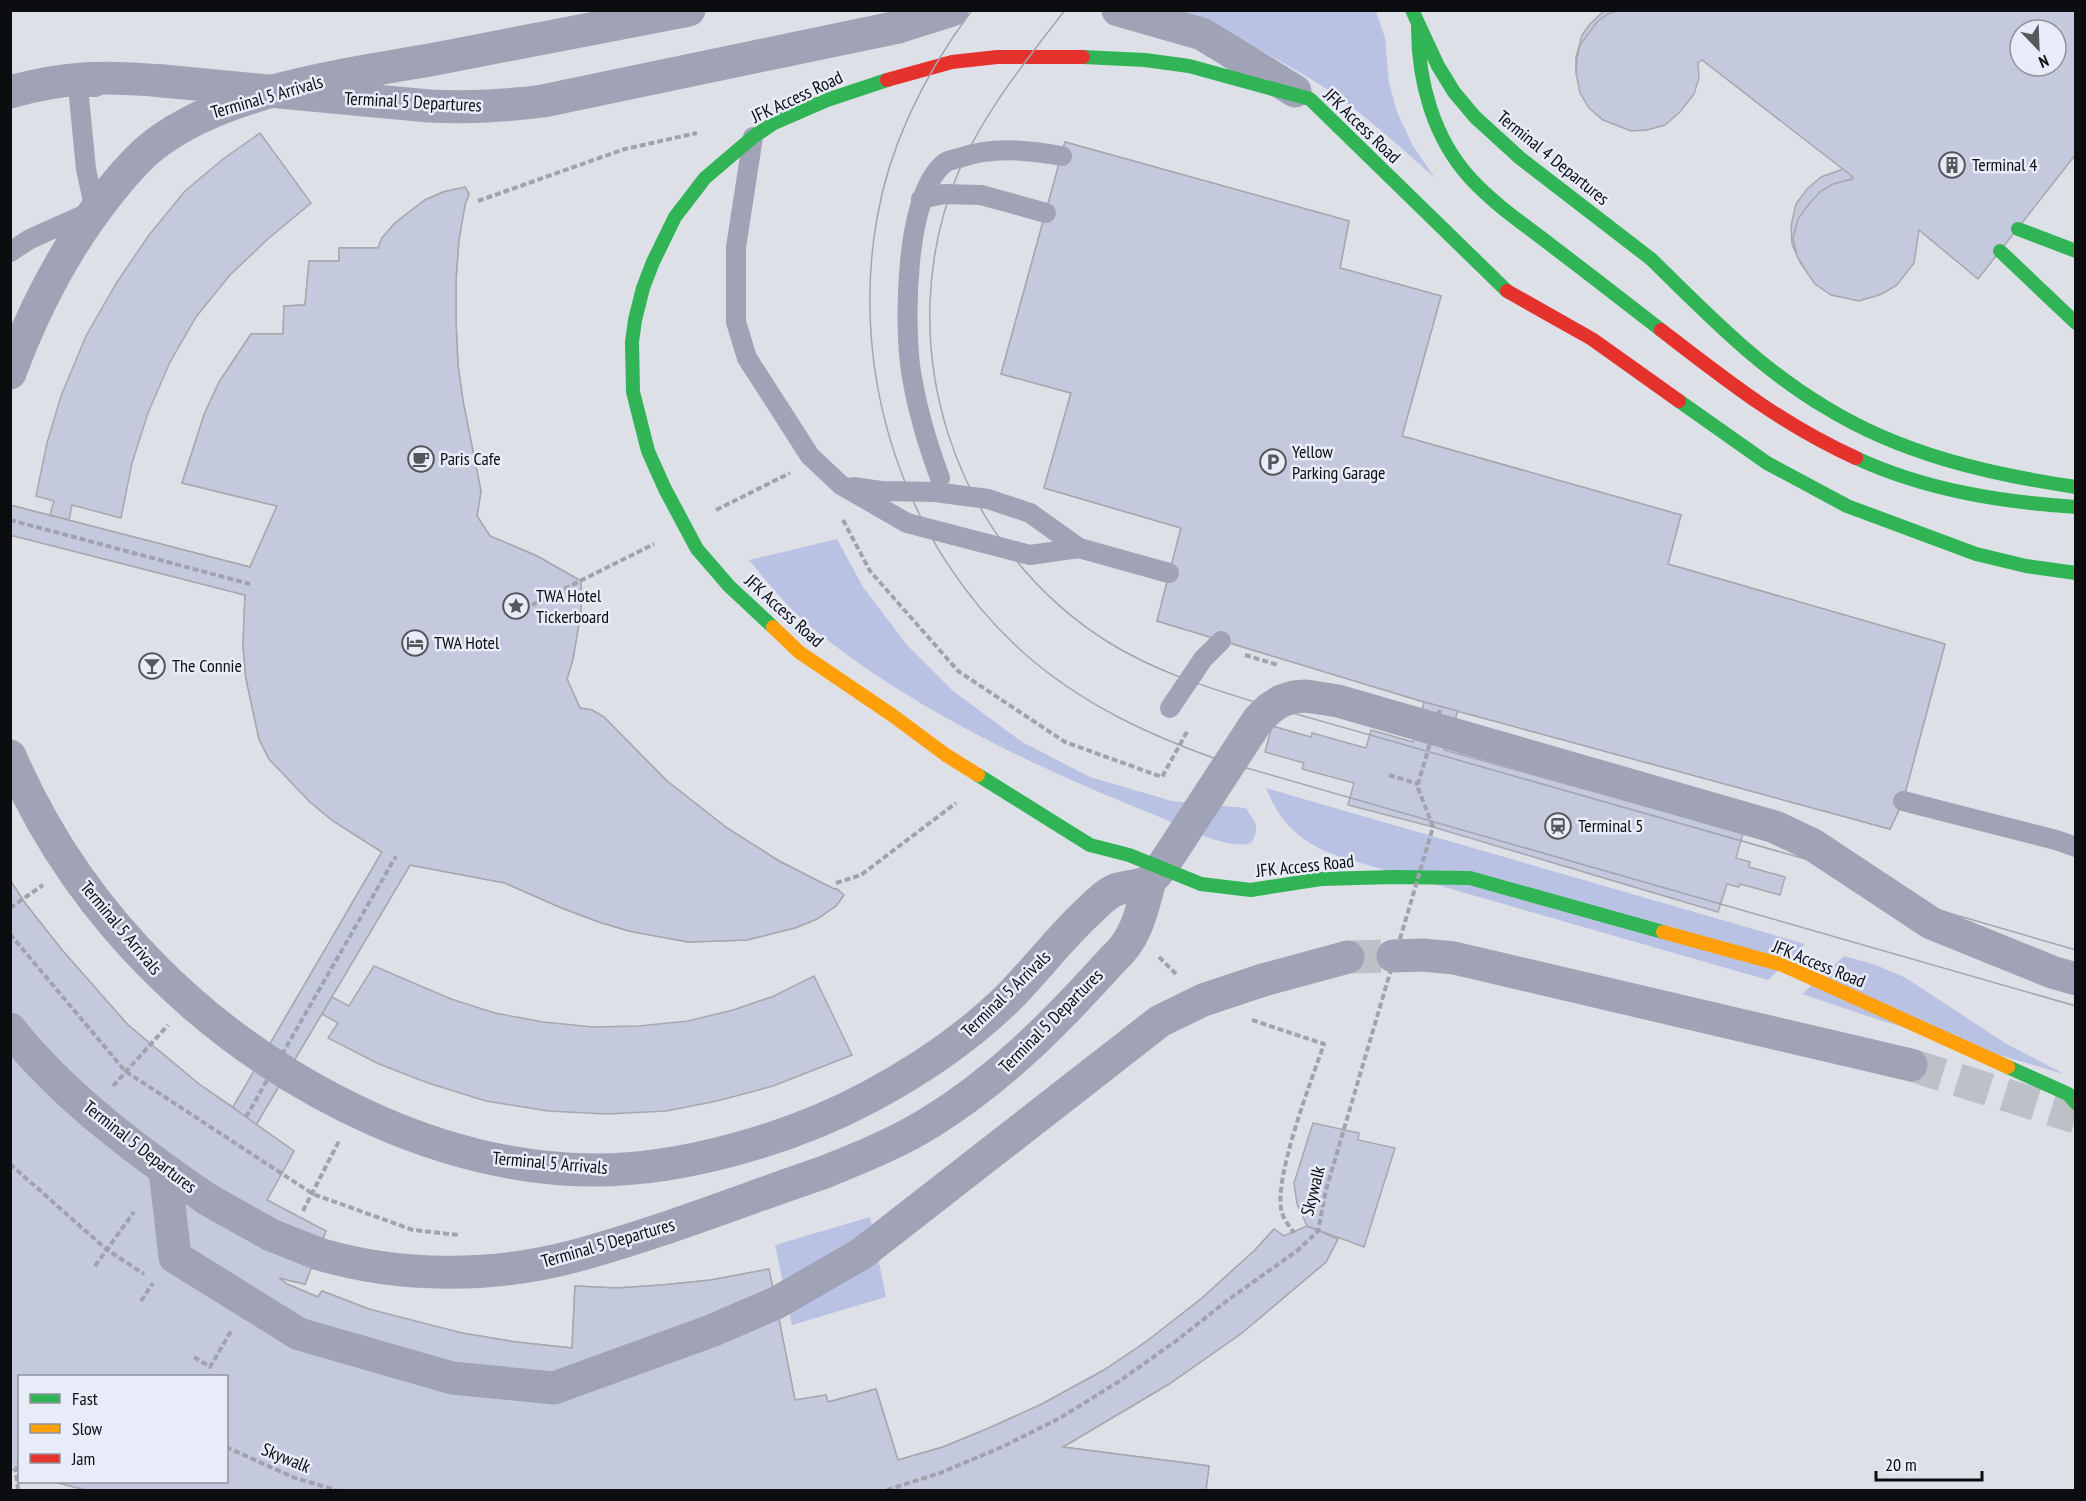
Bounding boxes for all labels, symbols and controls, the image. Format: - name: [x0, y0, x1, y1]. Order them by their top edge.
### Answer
- north arrow: [2008, 18, 2068, 78]
- text: N: [2036, 51, 2052, 73]
- street label: JFK Access Road: [747, 65, 846, 128]
- street label: Terminal 5 Arrivals: [208, 70, 326, 123]
- street label: JFK Access Road: [1318, 83, 1406, 168]
- street label: Terminal 5 Departures: [344, 86, 482, 117]
- street label: Terminal 4 Departures: [1493, 105, 1614, 210]
- building icon: Terminal 4: [1937, 150, 1967, 180]
- place label: Terminal 4: [1972, 153, 2037, 176]
- place label: Yellow Parking Garage: [1292, 440, 1386, 484]
- cafe icon: Paris Cafe: [406, 444, 436, 474]
- place label: Paris Cafe: [440, 447, 501, 470]
- parking icon: Yellow Parking Garage: [1258, 447, 1288, 477]
- street label: JFK Access Road: [739, 569, 829, 652]
- place label: TWA Hotel Tickerboard: [536, 584, 609, 628]
- place icon: TWA Hotel Tickerboard: [501, 591, 531, 621]
- hotel icon: TWA Hotel: [400, 628, 430, 658]
- place label: TWA Hotel: [434, 631, 500, 654]
- bar icon: The Connie: [137, 651, 167, 681]
- place label: The Connie: [172, 654, 242, 677]
- station icon: Terminal 5: [1543, 811, 1573, 841]
- place label: Terminal 5: [1578, 814, 1643, 837]
- street label: JFK Access Road: [1254, 849, 1355, 882]
- street label: Terminal 5 Arrivals: [75, 876, 167, 979]
- street label: JFK Access Road: [1768, 934, 1869, 993]
- street label: Terminal 5 Arrivals: [956, 945, 1055, 1042]
- street label: Terminal 5 Departures: [994, 964, 1107, 1077]
- street label: Terminal 5 Departures: [79, 1095, 202, 1198]
- street label: Terminal 5 Arrivals: [492, 1146, 609, 1179]
- street label: Skywalk: [1295, 1164, 1330, 1218]
- street label: Terminal 5 Departures: [539, 1212, 677, 1273]
- legend: [18, 1375, 228, 1483]
- text: Fast: [72, 1387, 98, 1410]
- text: Slow: [72, 1417, 103, 1440]
- street label: Skywalk: [258, 1437, 314, 1478]
- scale bar: [1876, 1444, 1982, 1482]
- text: Jam: [71, 1447, 95, 1470]
- text: 20 m: [1885, 1453, 1917, 1476]

